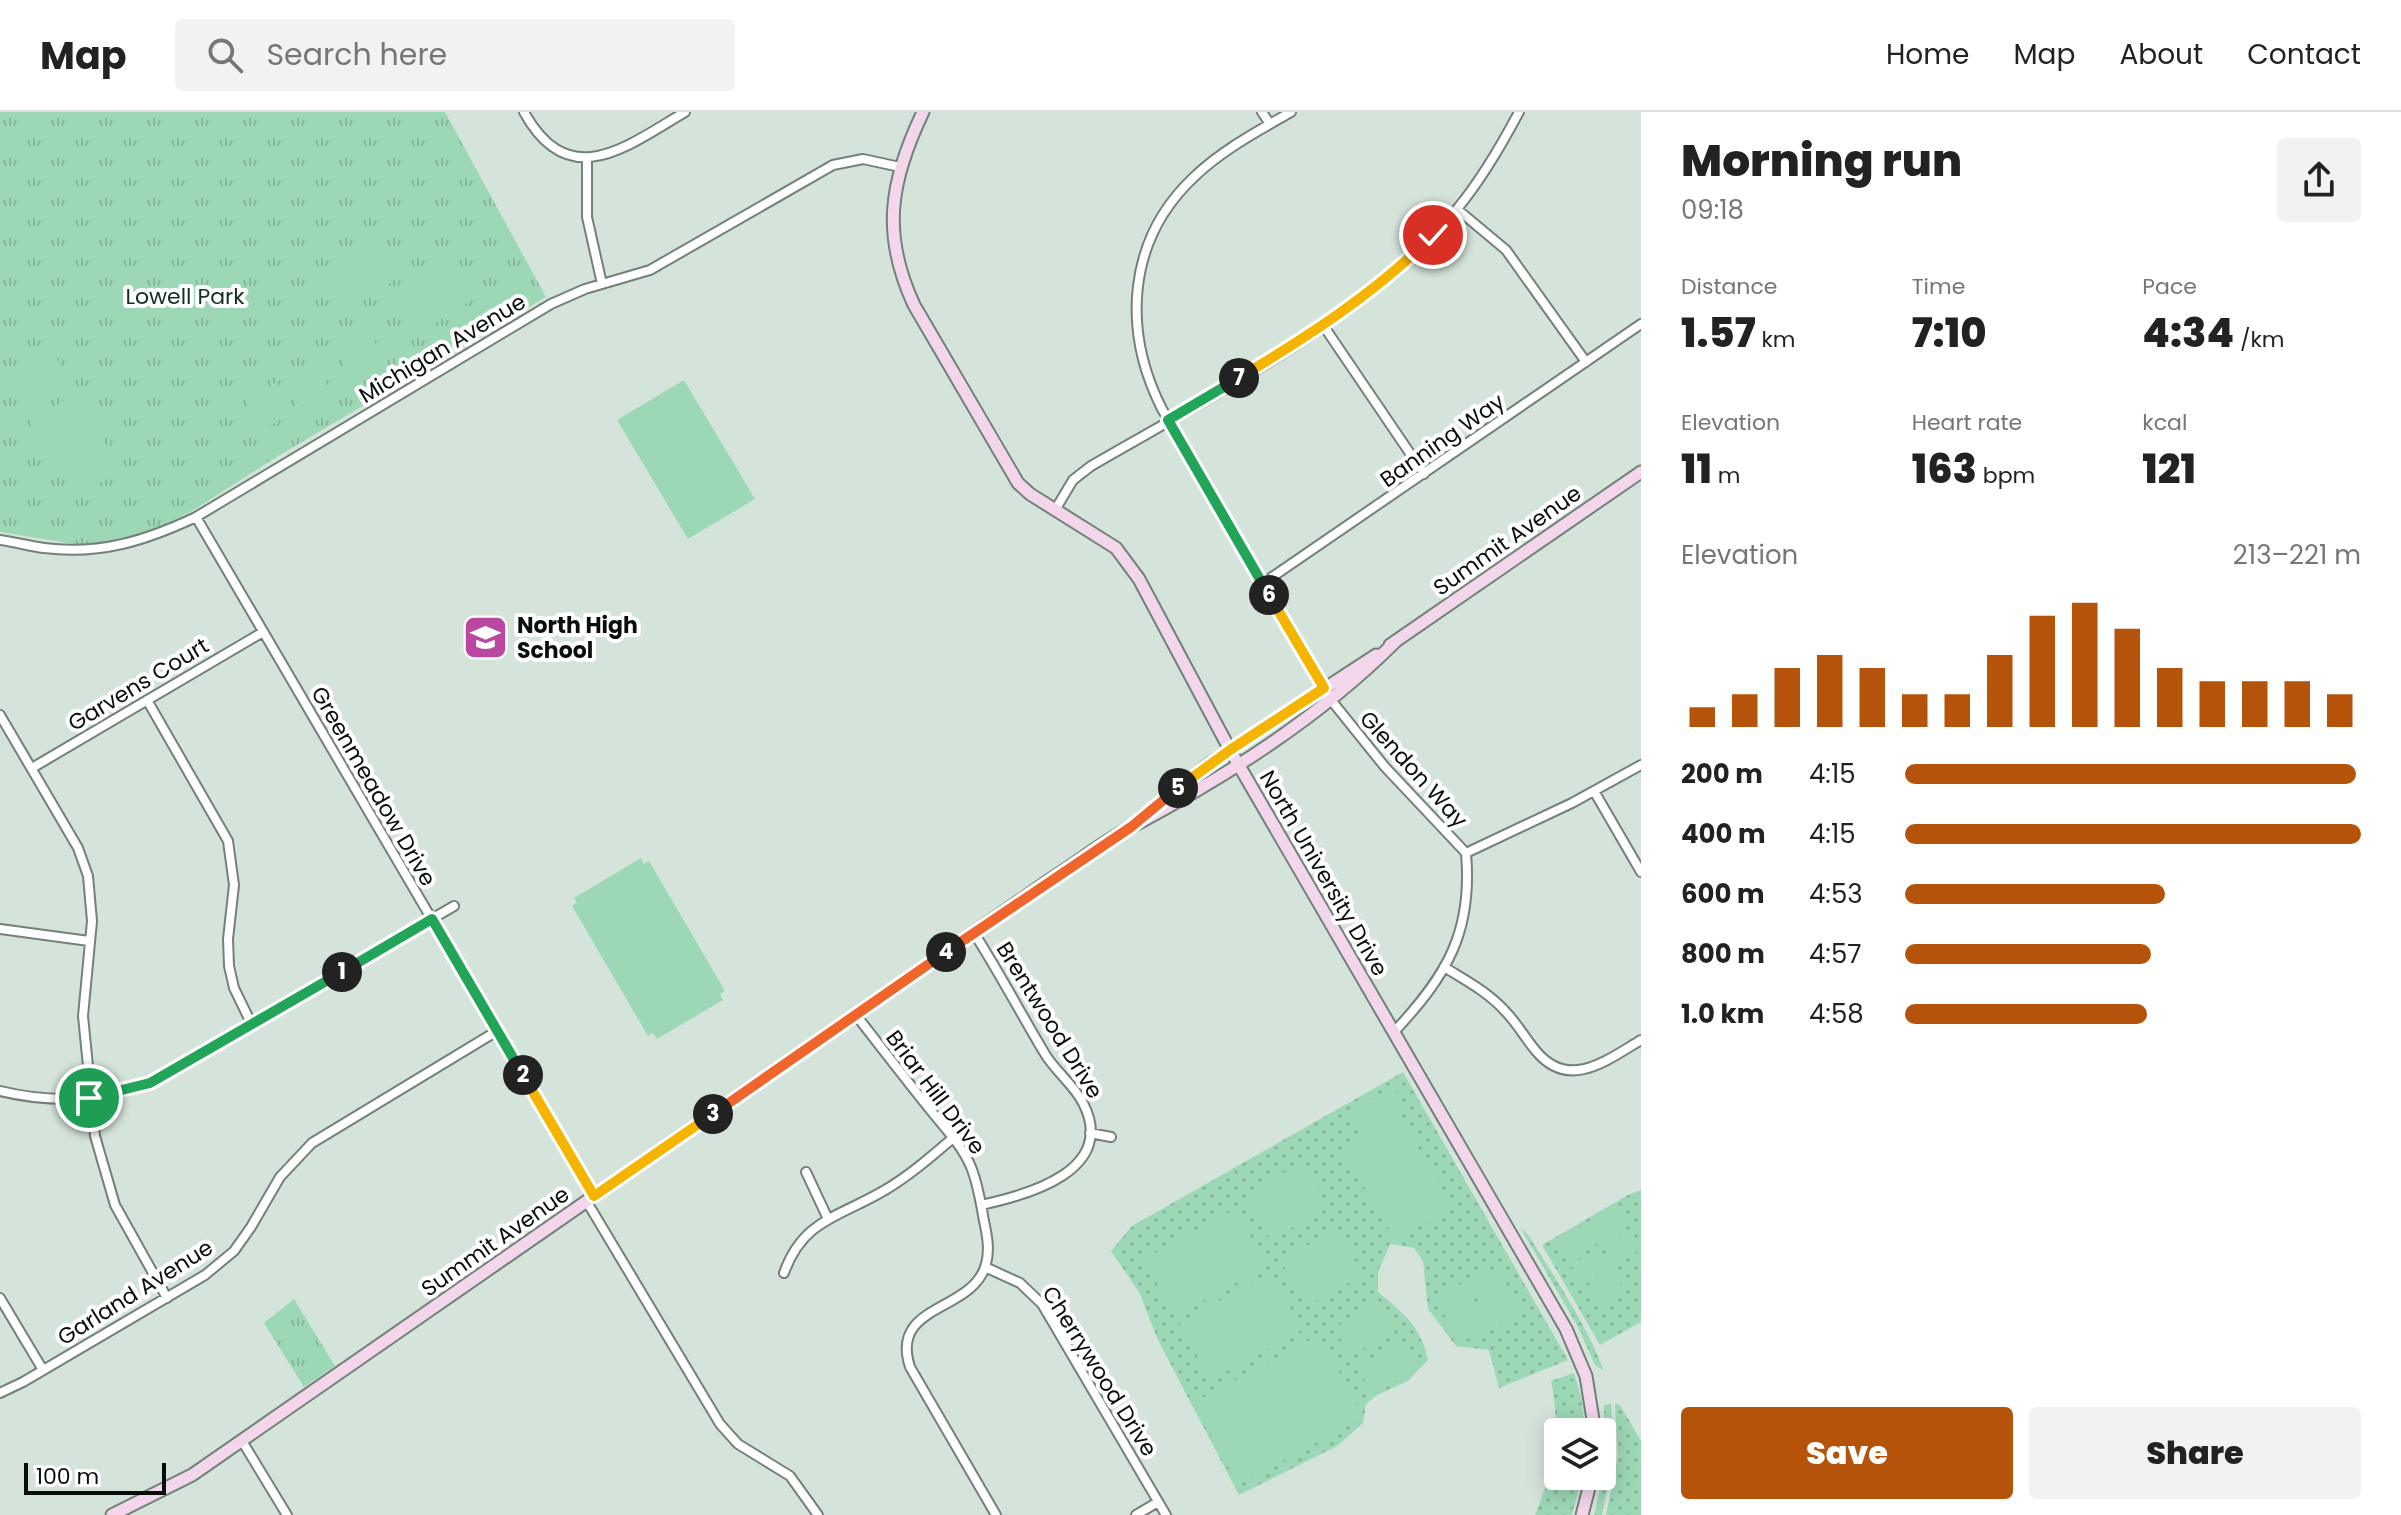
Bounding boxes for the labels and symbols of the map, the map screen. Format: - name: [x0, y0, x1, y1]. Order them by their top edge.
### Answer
- pin: [1399, 201, 1467, 269]
- park label: Lowell Park: [125, 281, 245, 312]
- street label: Michigan Avenue: [353, 286, 531, 411]
- pin: 7: [1219, 358, 1259, 398]
- street label: Banning Way: [1374, 386, 1511, 495]
- street label: Summit Avenue: [1427, 478, 1588, 603]
- pin: 6: [1249, 575, 1289, 615]
- place label: North High School: [517, 610, 638, 666]
- school or university icon: North High School: [462, 614, 510, 662]
- street label: Garvens Court: [62, 630, 214, 739]
- street label: Greenmeadow Drive: [304, 681, 443, 892]
- street label: Glendon Way: [1353, 704, 1475, 835]
- street label: North University Drive: [1252, 765, 1395, 982]
- pin: 5: [1158, 768, 1198, 808]
- pin: 4: [926, 932, 966, 972]
- street label: Brentwood Drive: [989, 936, 1110, 1105]
- pin: 1: [322, 952, 362, 992]
- street label: Briar Hill Drive: [879, 1024, 993, 1161]
- pin: 2: [503, 1055, 543, 1095]
- pin: [55, 1064, 123, 1132]
- pin: 3: [693, 1094, 733, 1134]
- street label: Summit Avenue: [415, 1179, 576, 1304]
- street label: Garland Avenue: [52, 1232, 219, 1353]
- street label: Cherrywood Drive: [1035, 1280, 1165, 1462]
- scale bar: [24, 1459, 166, 1495]

